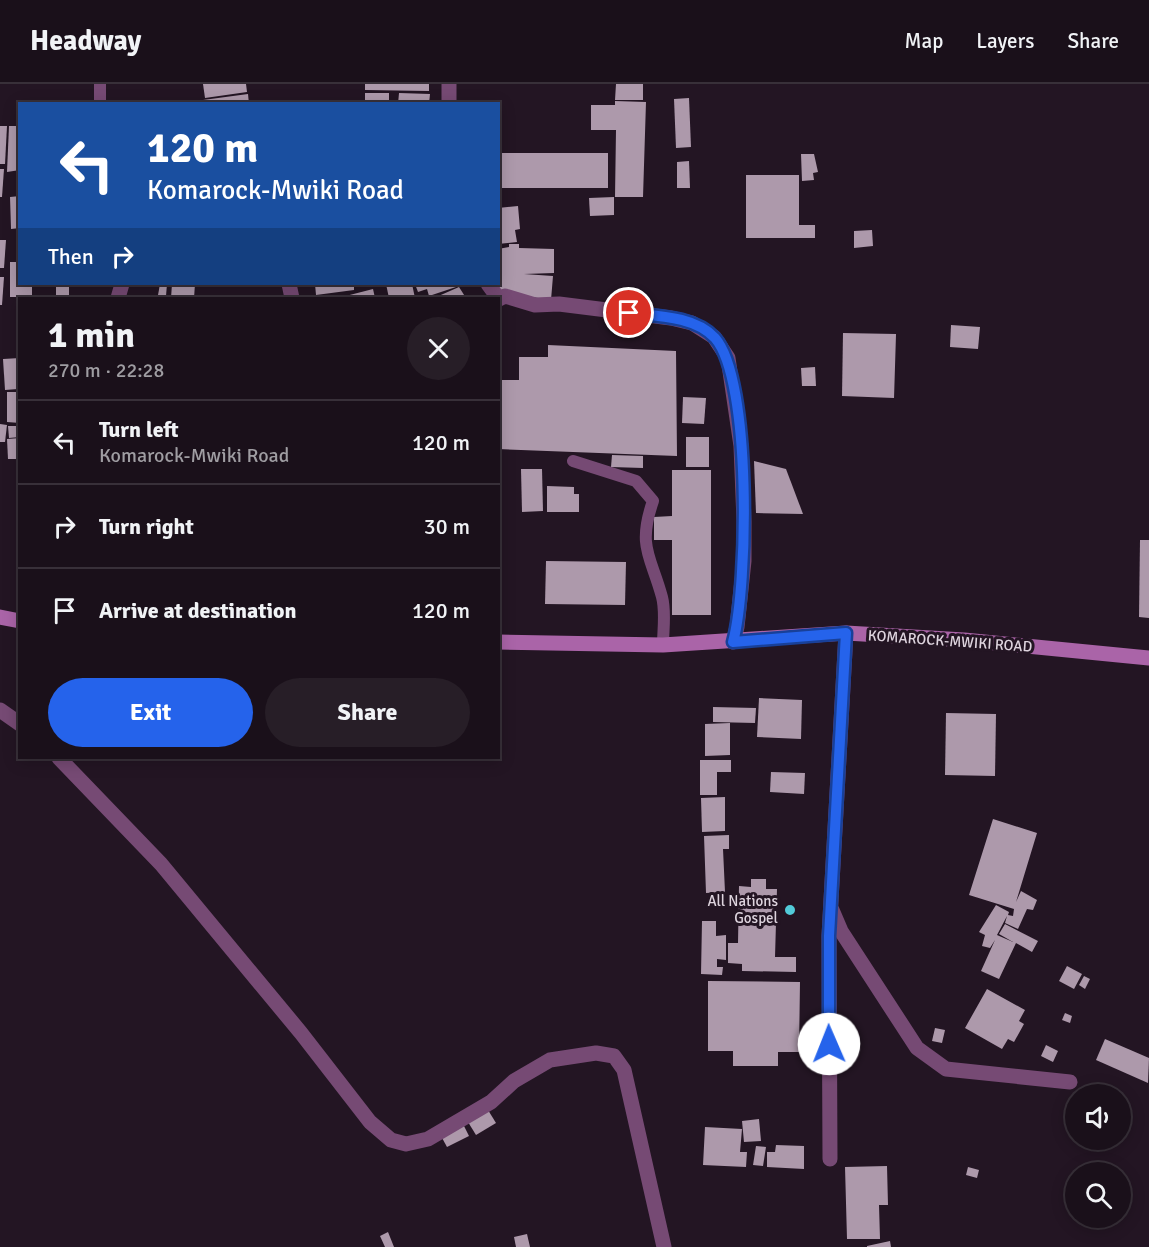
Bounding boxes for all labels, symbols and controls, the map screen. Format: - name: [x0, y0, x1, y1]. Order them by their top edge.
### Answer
- text: Headway: [30, 24, 141, 58]
- text: Map: [905, 28, 943, 54]
- text: Layers: [976, 28, 1034, 54]
- text: Share: [1067, 28, 1119, 54]
- text: 120 m: [147, 123, 258, 174]
- icon: left: [48, 126, 126, 204]
- text: Komarock-Mwiki Road: [147, 174, 404, 207]
- icon: right: [106, 240, 139, 273]
- text: Then: [48, 243, 94, 270]
- pin: [603, 287, 654, 338]
- icon: arrive: [612, 296, 645, 329]
- text: 1 min: [48, 313, 135, 358]
- button: close: [407, 317, 470, 380]
- text: 270 m · 22:28: [48, 358, 164, 383]
- text: Turn left: [99, 416, 179, 443]
- icon: left: [48, 426, 81, 459]
- text: 120 m: [412, 429, 470, 456]
- text: Komarock-Mwiki Road: [99, 443, 289, 468]
- icon: right: [48, 510, 81, 543]
- text: Turn right: [99, 513, 194, 540]
- text: 30 m: [424, 513, 470, 540]
- icon: arrive: [48, 594, 81, 627]
- text: Arrive at destination: [99, 597, 296, 624]
- text: 120 m: [412, 597, 470, 624]
- street label: KOMAROCK-MWIKI ROAD: [867, 626, 1033, 656]
- button: Exit: [48, 678, 253, 747]
- button: Share: [265, 678, 470, 747]
- place label: All Nations Gospel: [707, 892, 778, 927]
- marker: All Nations Gospel: [783, 903, 797, 917]
- position arrow: [797, 1012, 861, 1076]
- map controls: [1065, 1084, 1131, 1228]
- button: sound: [1065, 1084, 1131, 1150]
- button: search: [1065, 1162, 1131, 1228]

